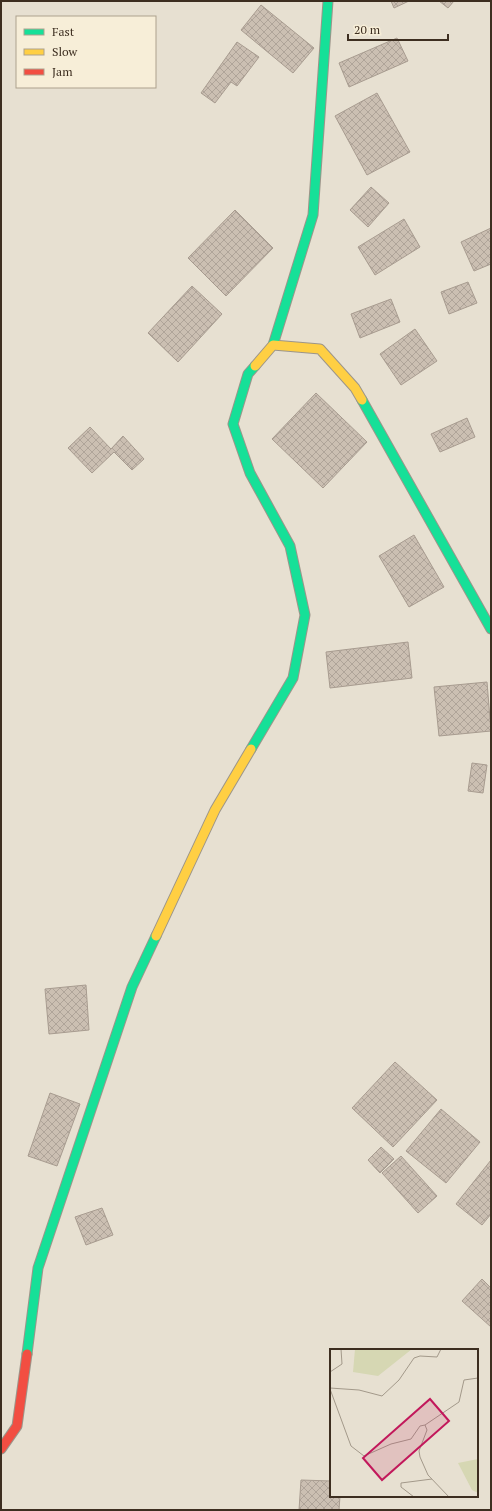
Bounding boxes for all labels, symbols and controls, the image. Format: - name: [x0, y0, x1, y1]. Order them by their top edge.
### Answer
- legend: [16, 16, 156, 88]
- scale bar: [348, 16, 448, 42]
- text: 20 m: [354, 22, 381, 37]
- text: Fast: [52, 24, 75, 39]
- text: Slow: [52, 44, 78, 59]
- text: Jam: [52, 64, 73, 79]
- inset map: [330, 1349, 478, 1497]

